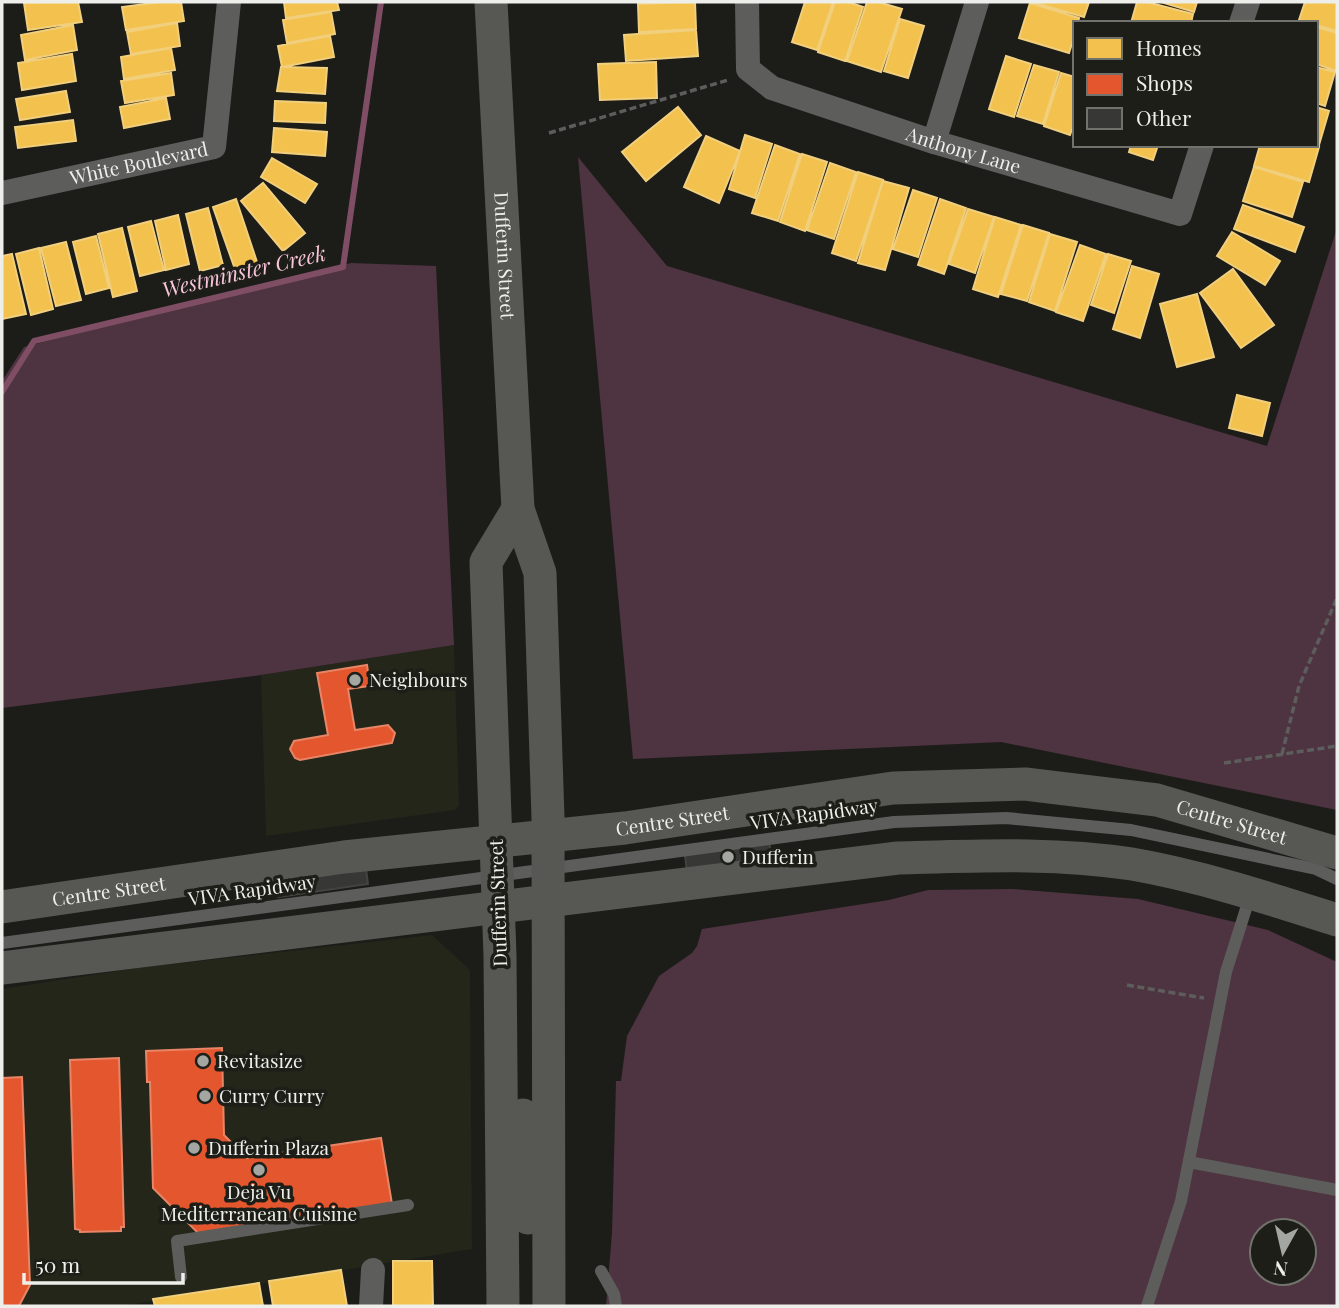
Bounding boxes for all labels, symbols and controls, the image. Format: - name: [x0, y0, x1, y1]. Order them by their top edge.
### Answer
- legend: [1073, 21, 1318, 147]
- text: Homes: [1136, 33, 1202, 61]
- text: Shops: [1136, 68, 1193, 96]
- text: Other: [1136, 103, 1192, 131]
- street label: Anthony Lane: [902, 119, 1024, 179]
- street label: White Boulevard: [66, 135, 210, 190]
- street label: Dufferin Street: [489, 191, 522, 320]
- water label: Westminster Creek: [159, 238, 328, 303]
- place label: Neighbours: [369, 666, 468, 692]
- marker: Neighbours: [347, 672, 363, 688]
- street label: VIVA Rapidway: [747, 791, 880, 835]
- street label: Centre Street: [1174, 792, 1291, 850]
- street label: Centre Street: [614, 799, 731, 841]
- street label: Dufferin Street: [482, 839, 512, 967]
- place label: Dufferin: [742, 843, 814, 869]
- marker: Dufferin: [720, 849, 736, 865]
- street label: VIVA Rapidway: [185, 867, 318, 911]
- street label: Centre Street: [50, 869, 167, 912]
- place label: Revitasize: [217, 1047, 303, 1073]
- marker: Revitasize: [195, 1053, 211, 1069]
- place label: Curry Curry: [219, 1082, 325, 1108]
- marker: Curry Curry: [197, 1088, 213, 1104]
- place label: Dufferin Plaza: [208, 1134, 329, 1160]
- marker: Dufferin Plaza: [186, 1140, 202, 1156]
- marker: Deja Vu Mediterranean Cuisine: [251, 1162, 267, 1178]
- place label: Deja Vu Mediterranean Cuisine: [161, 1178, 357, 1226]
- north arrow: [1248, 1217, 1318, 1287]
- scale bar: [24, 1242, 184, 1286]
- text: 50 m: [35, 1250, 81, 1278]
- text: N: [1272, 1256, 1289, 1284]

